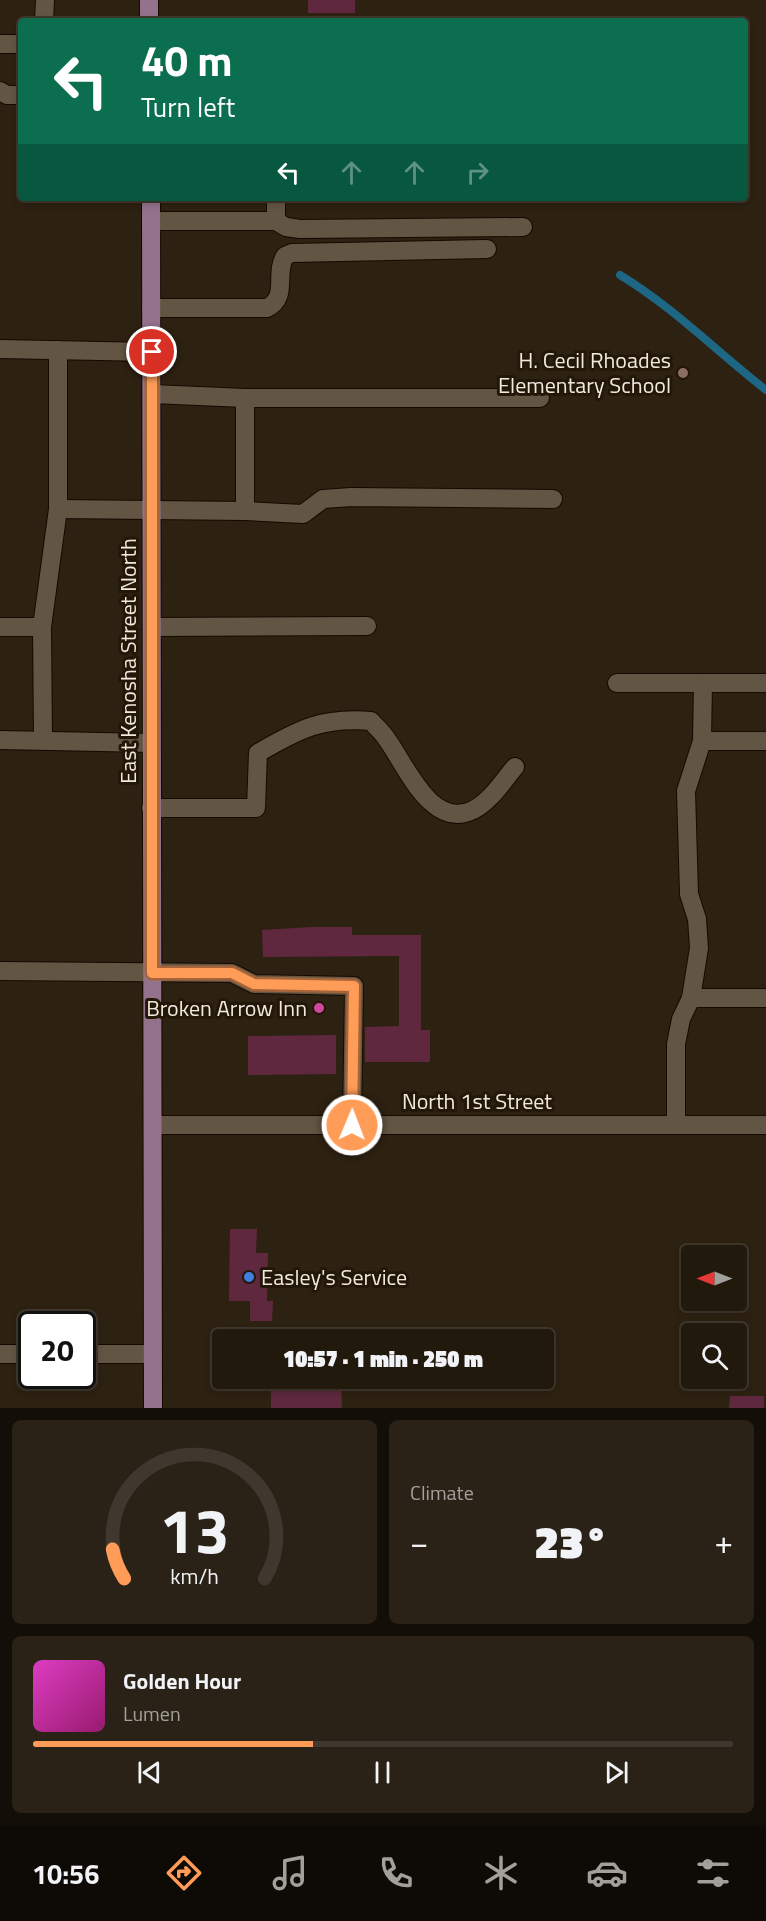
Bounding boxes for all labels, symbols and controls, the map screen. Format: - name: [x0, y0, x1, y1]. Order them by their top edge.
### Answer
- text: 40 m: [141, 28, 233, 92]
- icon: left: [42, 42, 120, 120]
- text: Turn left: [141, 86, 235, 127]
- icon: left: [272, 156, 305, 189]
- icon: ahead: [335, 156, 368, 189]
- icon: ahead: [398, 156, 431, 189]
- icon: right: [461, 156, 494, 189]
- pin: [126, 326, 177, 377]
- icon: arrive: [135, 335, 168, 368]
- place label: H. Cecil Rhoades Elementary School: [498, 343, 671, 402]
- marker: H. Cecil Rhoades Elementary School: [676, 366, 690, 380]
- street label: East Kenosha Street North: [111, 538, 145, 784]
- place label: Broken Arrow Inn: [146, 991, 307, 1025]
- marker: Broken Arrow Inn: [312, 1001, 326, 1015]
- street label: North 1st Street: [402, 1084, 552, 1118]
- position arrow: [320, 1093, 384, 1157]
- north arrow: [681, 1245, 747, 1311]
- map controls: [681, 1245, 747, 1389]
- place label: Easley's Service: [261, 1260, 407, 1294]
- marker: Easley's Service: [242, 1270, 256, 1284]
- speed limit sign: 20: [18, 1311, 96, 1389]
- button: search: [681, 1323, 747, 1389]
- text: 10:57 · 1 min · 250 m: [283, 1342, 483, 1376]
- text: Climate: [410, 1477, 474, 1508]
- text: 13: [160, 1482, 229, 1577]
- text: 23°: [534, 1507, 609, 1575]
- text: −: [410, 1517, 428, 1567]
- text: +: [715, 1517, 733, 1567]
- text: km/h: [170, 1560, 219, 1592]
- text: Golden Hour: [123, 1664, 241, 1698]
- text: Lumen: [123, 1698, 181, 1729]
- icon: previous: [133, 1756, 166, 1789]
- icon: pause: [366, 1756, 399, 1789]
- icon: next: [600, 1756, 633, 1789]
- icon: directions: [163, 1852, 205, 1894]
- icon: music: [269, 1852, 311, 1894]
- icon: phone: [375, 1852, 417, 1894]
- icon: climate: [480, 1852, 522, 1894]
- icon: car: [586, 1852, 628, 1894]
- icon: filters: [692, 1852, 734, 1894]
- text: 10:56: [32, 1853, 99, 1894]

